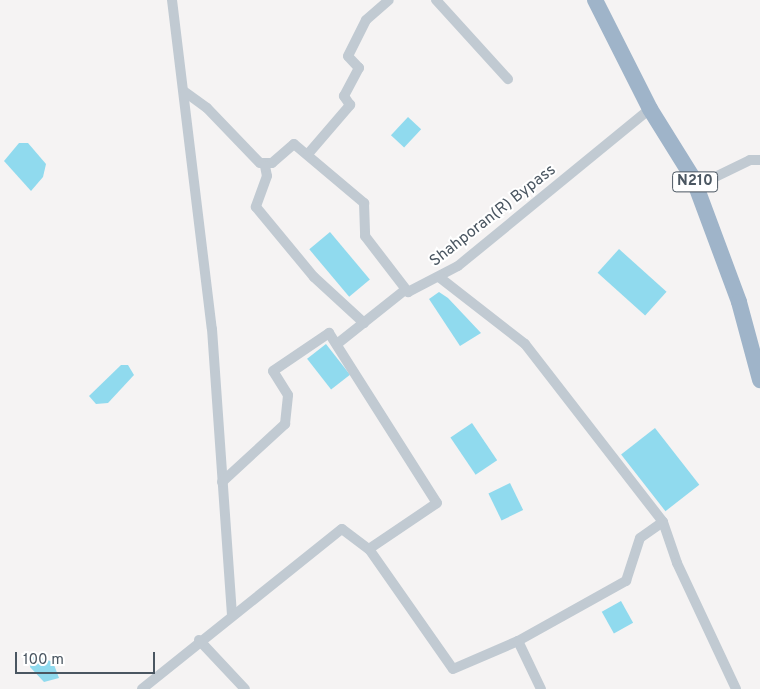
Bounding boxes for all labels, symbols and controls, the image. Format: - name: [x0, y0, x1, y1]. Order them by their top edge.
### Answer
- street label: Shahporan(R) Bypass: [426, 161, 560, 271]
- road number: N210: [671, 170, 719, 194]
- scale bar: [18, 642, 158, 674]
- text: 100 m: [23, 651, 64, 670]

